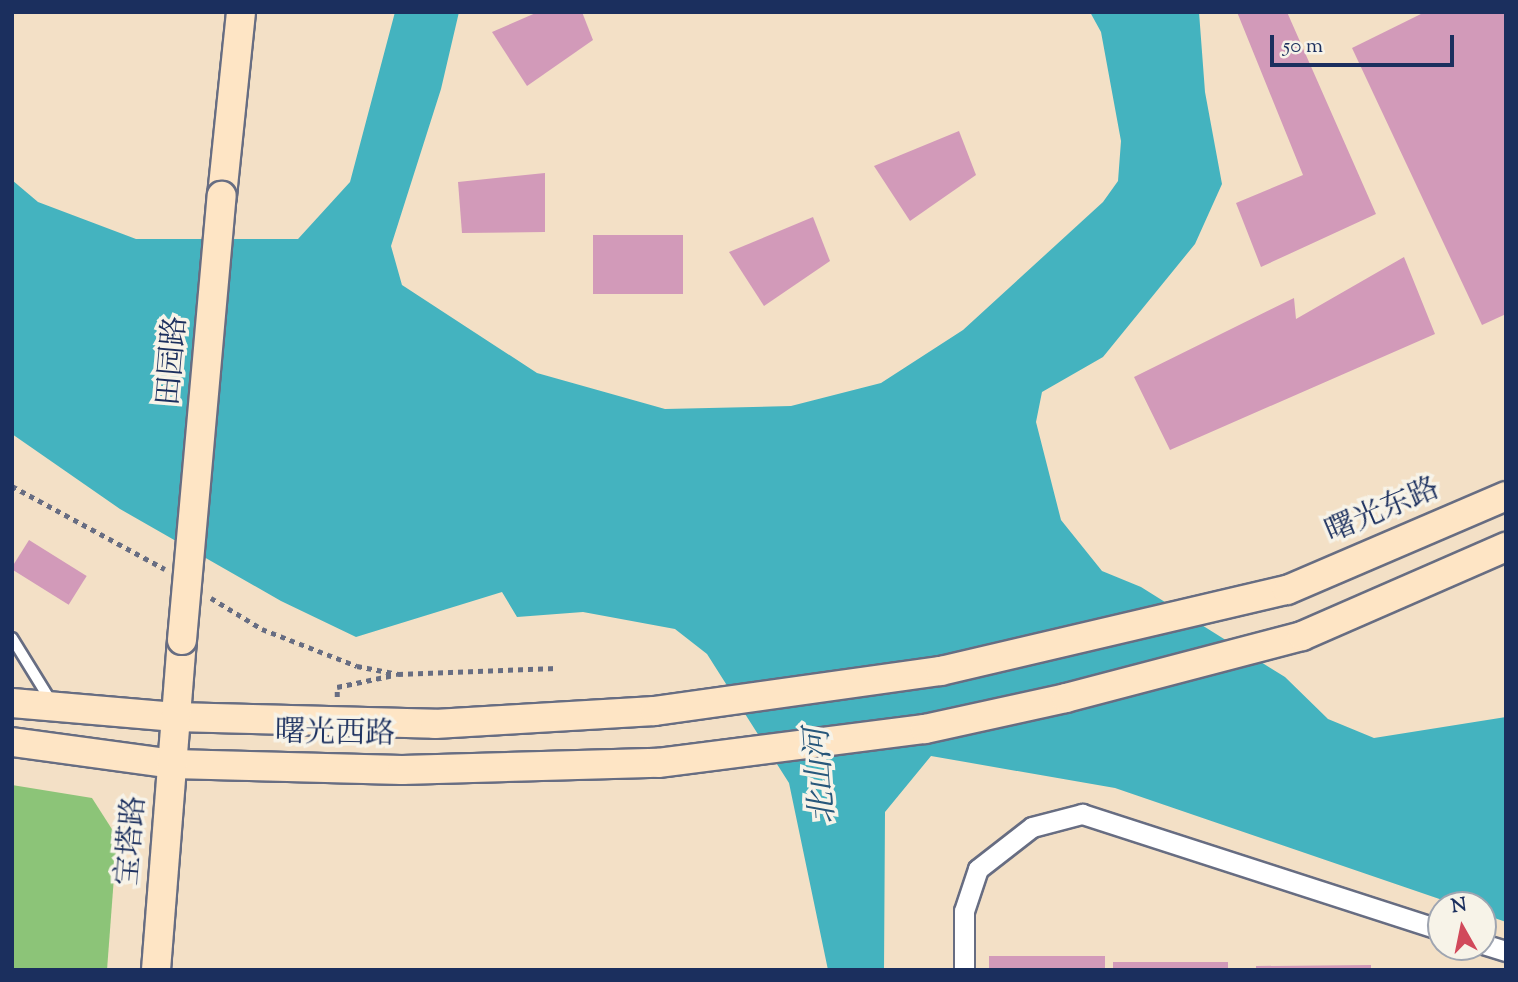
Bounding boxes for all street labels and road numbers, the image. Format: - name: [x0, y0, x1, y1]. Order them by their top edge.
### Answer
- street label: 田园路: [152, 315, 196, 407]
- street label: 曙光东路: [1321, 472, 1445, 552]
- street label: 曙光西路: [275, 716, 395, 754]
- street label: 宝塔路: [111, 795, 155, 887]

